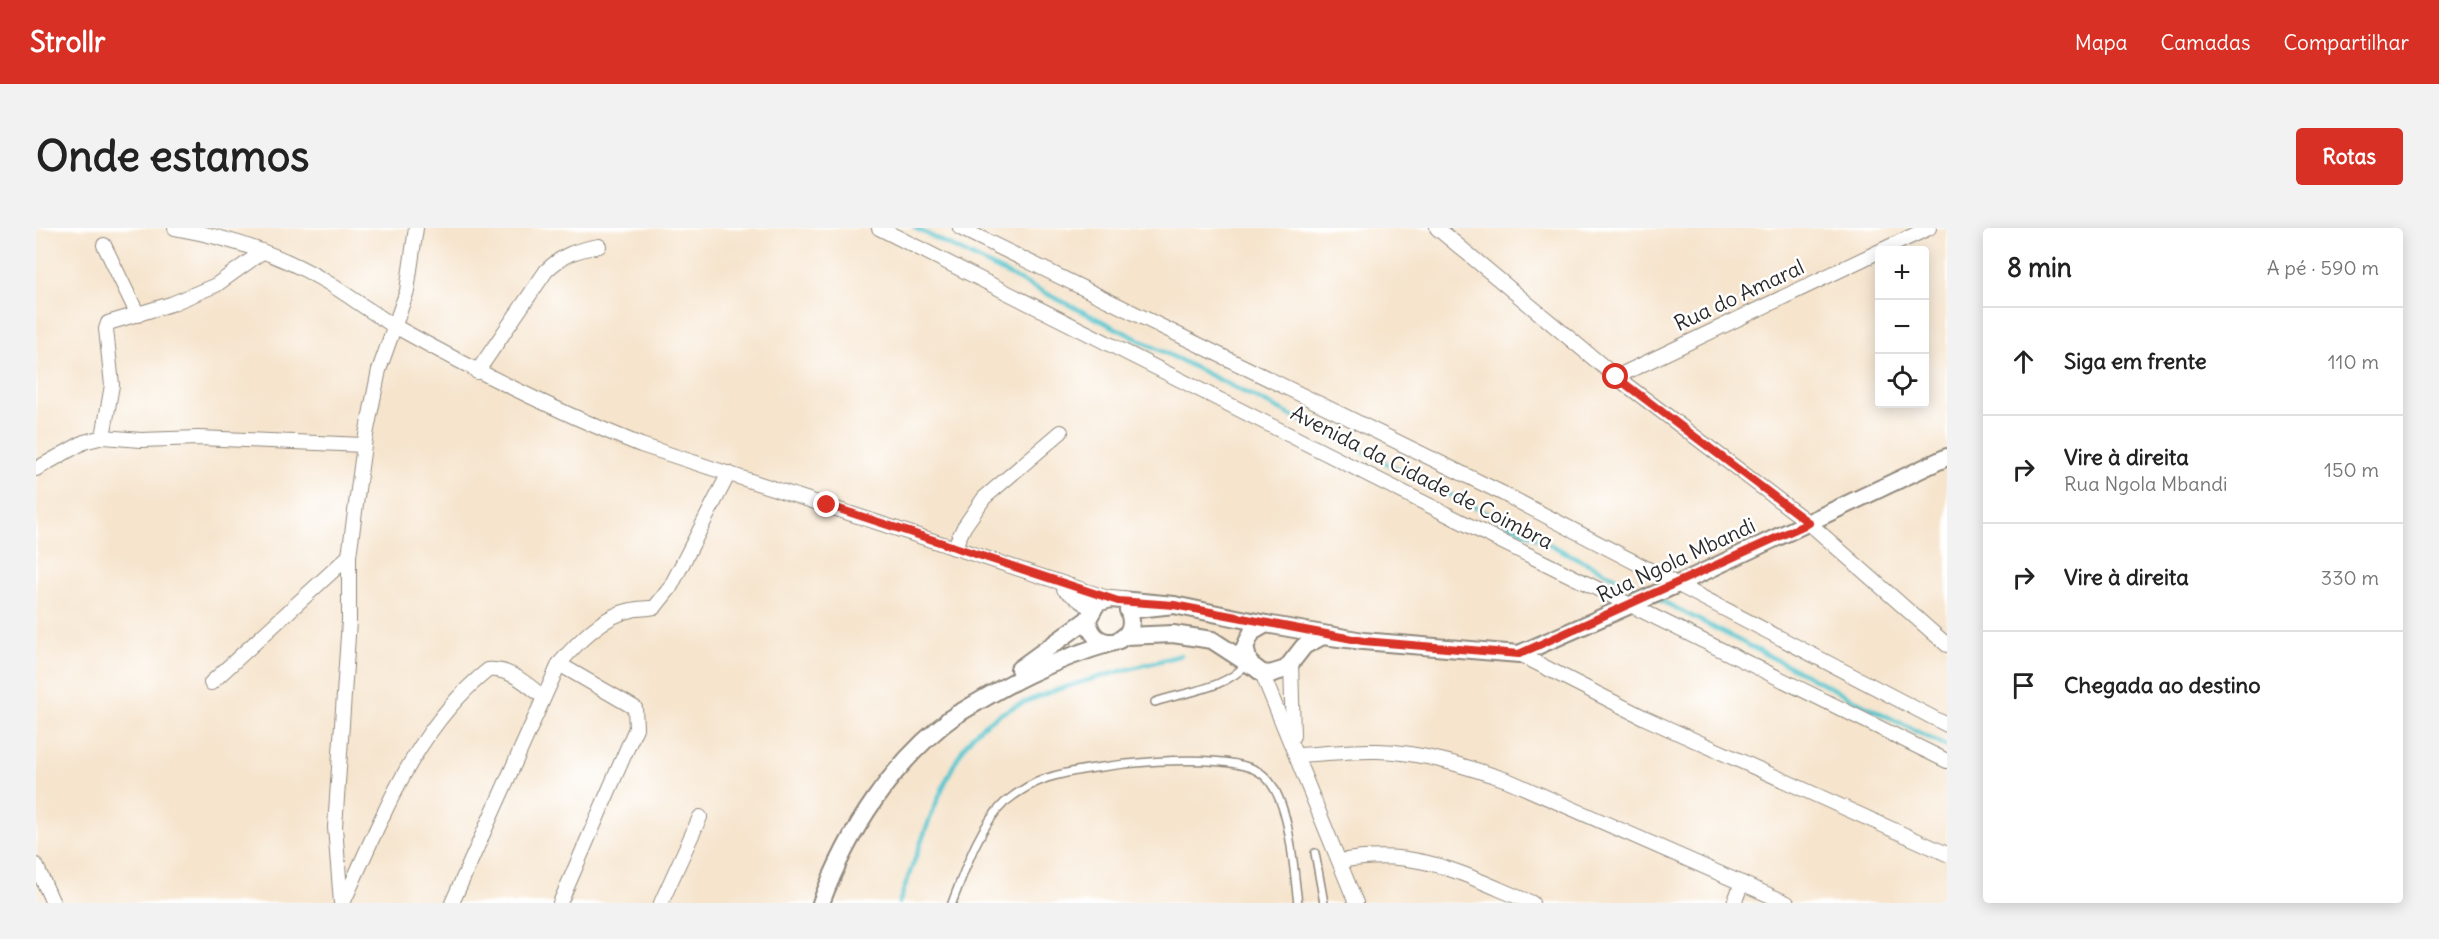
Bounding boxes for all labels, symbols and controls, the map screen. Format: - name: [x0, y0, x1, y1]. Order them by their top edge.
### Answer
- text: Strollr: [30, 24, 105, 60]
- text: Mapa: [2075, 29, 2128, 56]
- text: Camadas: [2161, 29, 2250, 56]
- text: Compartilhar: [2283, 29, 2409, 56]
- button: Rotas: [2296, 128, 2403, 185]
- text: Onde estamos: [36, 130, 309, 182]
- map controls: [1875, 246, 1929, 408]
- button: +: [1875, 246, 1929, 300]
- text: 8 min: [2007, 251, 2072, 284]
- street label: Rua do Amaral: [1670, 253, 1808, 337]
- text: A pé · 590 m: [2267, 255, 2379, 280]
- button: −: [1875, 300, 1929, 354]
- icon: ahead: [2007, 345, 2040, 378]
- text: Siga em frente: [2064, 347, 2207, 375]
- text: 110 m: [2328, 349, 2379, 374]
- button: locate: [1875, 354, 1929, 408]
- route start: [1602, 363, 1628, 389]
- street label: Avenida da Cidade de Coimbra: [1286, 399, 1558, 555]
- text: Vire à direita: [2064, 443, 2189, 471]
- icon: right: [2007, 453, 2040, 486]
- text: 150 m: [2324, 457, 2379, 482]
- text: Rua Ngola Mbandi: [2064, 471, 2228, 496]
- route end: [813, 491, 839, 517]
- street label: Rua Ngola Mbandi: [1592, 511, 1760, 609]
- icon: right: [2007, 561, 2040, 594]
- text: Vire à direita: [2064, 563, 2189, 591]
- text: 330 m: [2321, 565, 2379, 590]
- icon: arrive: [2007, 669, 2040, 702]
- text: Chegada ao destino: [2064, 671, 2261, 699]

